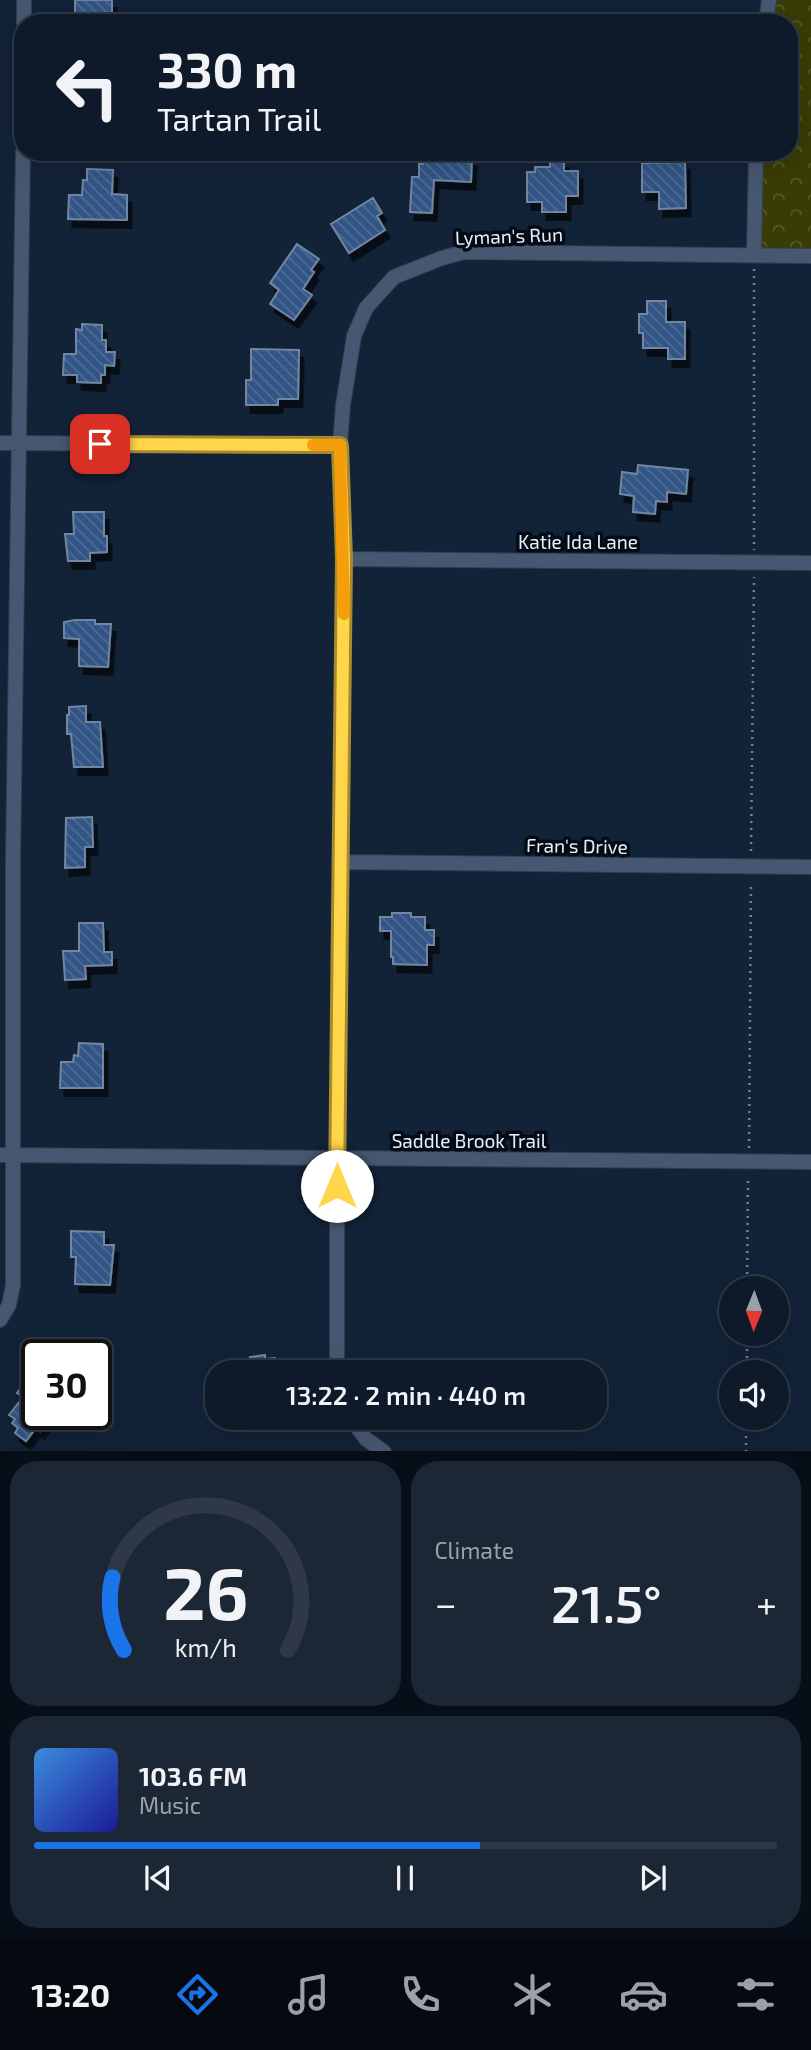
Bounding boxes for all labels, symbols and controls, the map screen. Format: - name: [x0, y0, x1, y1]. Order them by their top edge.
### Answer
- text: 330 m: [157, 39, 297, 98]
- icon: left: [42, 42, 133, 133]
- text: Tartan Trail: [157, 99, 321, 137]
- street label: Lyman's Run: [455, 222, 563, 249]
- pin: [70, 414, 130, 474]
- icon: arrive: [81, 425, 119, 463]
- street label: Katie Ida Lane: [518, 530, 638, 553]
- street label: Fran's Drive: [526, 833, 628, 858]
- street label: Saddle Brook Trail: [392, 1129, 547, 1152]
- position arrow: [300, 1149, 374, 1223]
- north arrow: [719, 1276, 789, 1346]
- map controls: [719, 1276, 789, 1430]
- speed limit sign: 30: [21, 1339, 112, 1430]
- button: sound: [719, 1360, 789, 1430]
- text: 13:22 · 2 min · 440 m: [286, 1379, 526, 1410]
- text: Climate: [435, 1536, 514, 1564]
- text: 26: [163, 1547, 248, 1635]
- text: 21.5°: [551, 1571, 662, 1633]
- text: −: [435, 1580, 457, 1626]
- text: +: [756, 1580, 777, 1626]
- text: km/h: [174, 1631, 236, 1661]
- text: 103.6 FM: [139, 1760, 247, 1791]
- text: Music: [139, 1791, 201, 1819]
- icon: previous: [139, 1859, 177, 1897]
- icon: pause: [386, 1859, 424, 1897]
- icon: next: [634, 1859, 672, 1897]
- icon: directions: [173, 1970, 222, 2019]
- icon: music: [284, 1970, 333, 2019]
- icon: phone: [396, 1970, 445, 2019]
- icon: climate: [508, 1970, 557, 2019]
- icon: car: [619, 1970, 668, 2019]
- icon: filters: [731, 1970, 780, 2019]
- text: 13:20: [31, 1975, 110, 2013]

